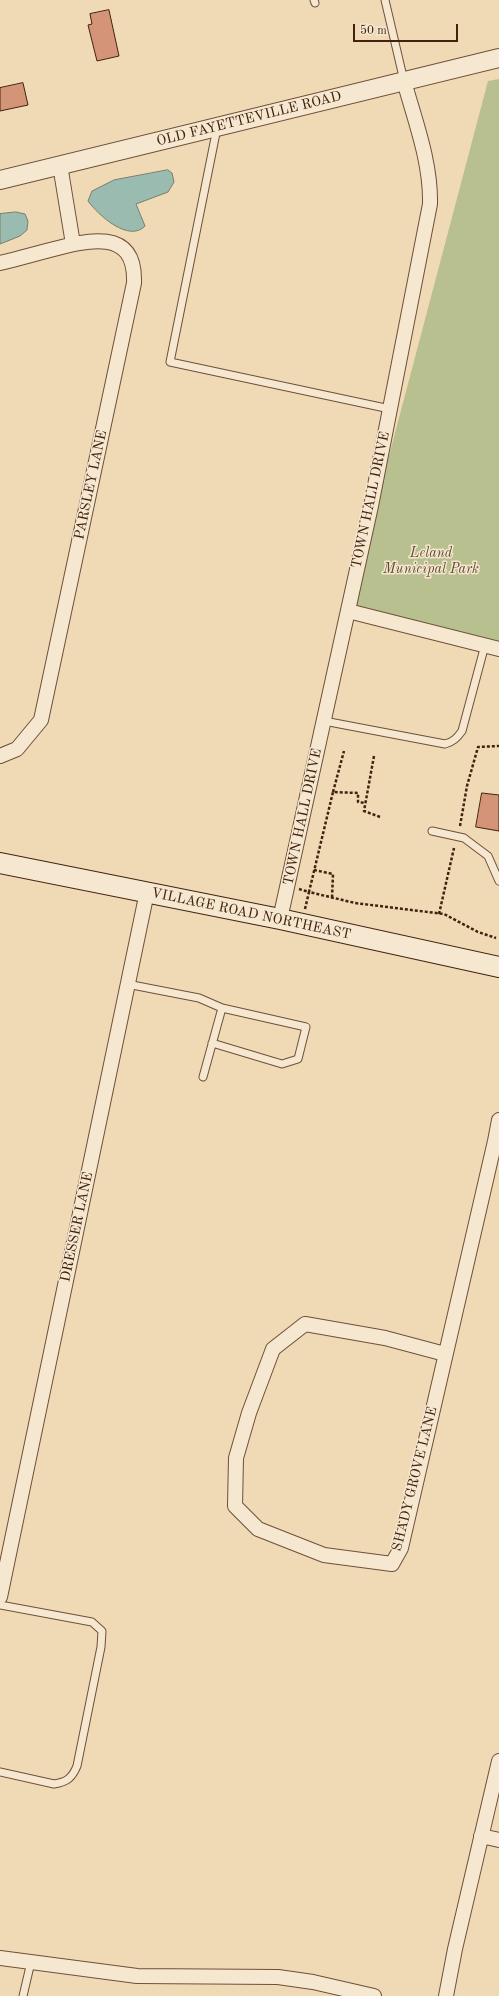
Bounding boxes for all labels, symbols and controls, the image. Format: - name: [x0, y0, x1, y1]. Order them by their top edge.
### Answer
- scale bar: [355, 16, 460, 42]
- text: 50 m: [360, 25, 387, 37]
- street label: OLD FAYETTEVILLE ROAD: [155, 88, 343, 150]
- street label: PARSLEY LANE: [71, 429, 111, 541]
- street label: TOWN HALL DRIVE: [348, 430, 394, 570]
- park label: Leland Municipal Park: [383, 545, 479, 578]
- street label: TOWN HALL DRIVE: [280, 747, 326, 887]
- street label: VILLAGE ROAD NORTHEAST: [150, 885, 352, 943]
- street label: DRESSER LANE: [57, 1170, 97, 1284]
- street label: SHADY GROVE LANE: [389, 1405, 441, 1553]

